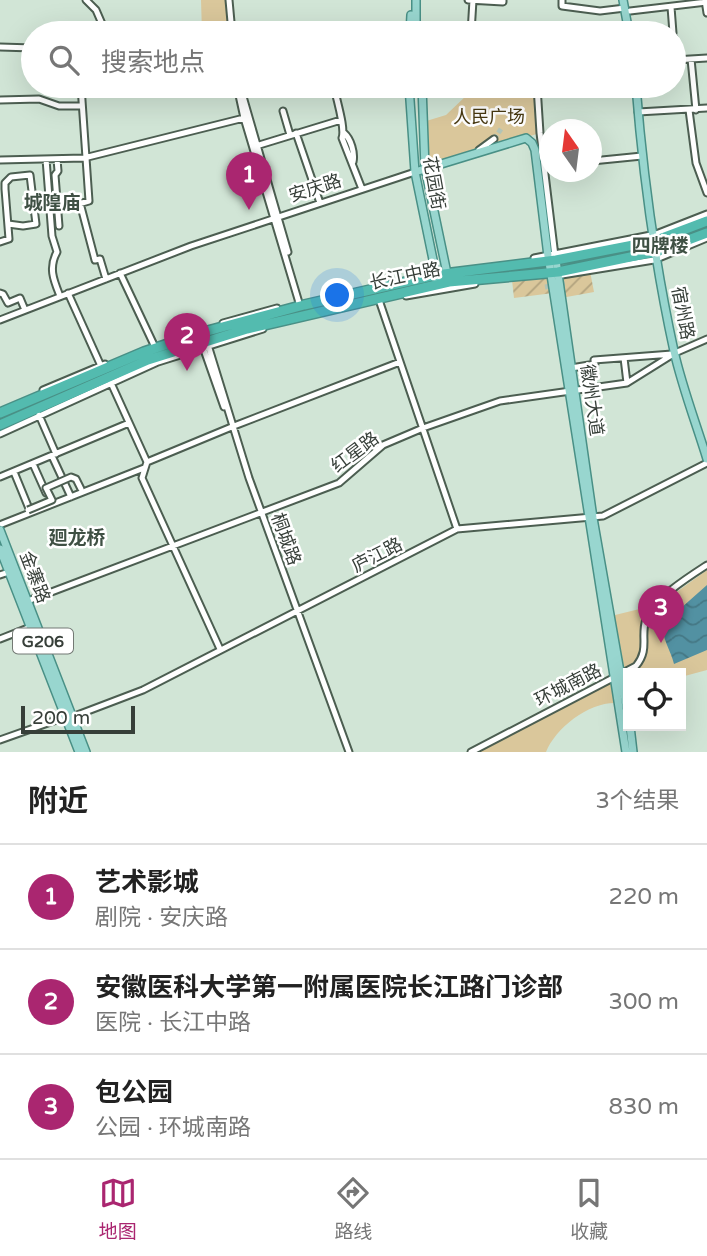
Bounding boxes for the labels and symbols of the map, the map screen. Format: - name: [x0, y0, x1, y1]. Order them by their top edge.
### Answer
- park label: 人民广场: [453, 106, 525, 128]
- north arrow: [539, 119, 602, 182]
- pin: 1: [226, 152, 272, 210]
- street label: 花园街: [418, 155, 450, 211]
- street label: 安庆路: [286, 169, 344, 207]
- district label: 城隍庙: [23, 192, 81, 214]
- district label: 四牌楼: [631, 235, 689, 257]
- street label: 长江中路: [367, 258, 443, 294]
- your location: [320, 278, 354, 312]
- street label: 宿州路: [667, 284, 699, 342]
- pin: 2: [164, 313, 210, 371]
- street label: 徽州大道: [576, 363, 608, 437]
- street label: 红星路: [327, 427, 383, 477]
- street label: 桐城路: [266, 510, 306, 568]
- district label: 廻龙桥: [48, 527, 106, 549]
- street label: 庐江路: [348, 533, 406, 577]
- street label: 金寨路: [15, 548, 55, 606]
- pin: 3: [638, 585, 684, 643]
- road number: G206: [13, 628, 73, 654]
- street label: 环城南路: [531, 659, 605, 711]
- scale bar: [21, 703, 135, 735]

